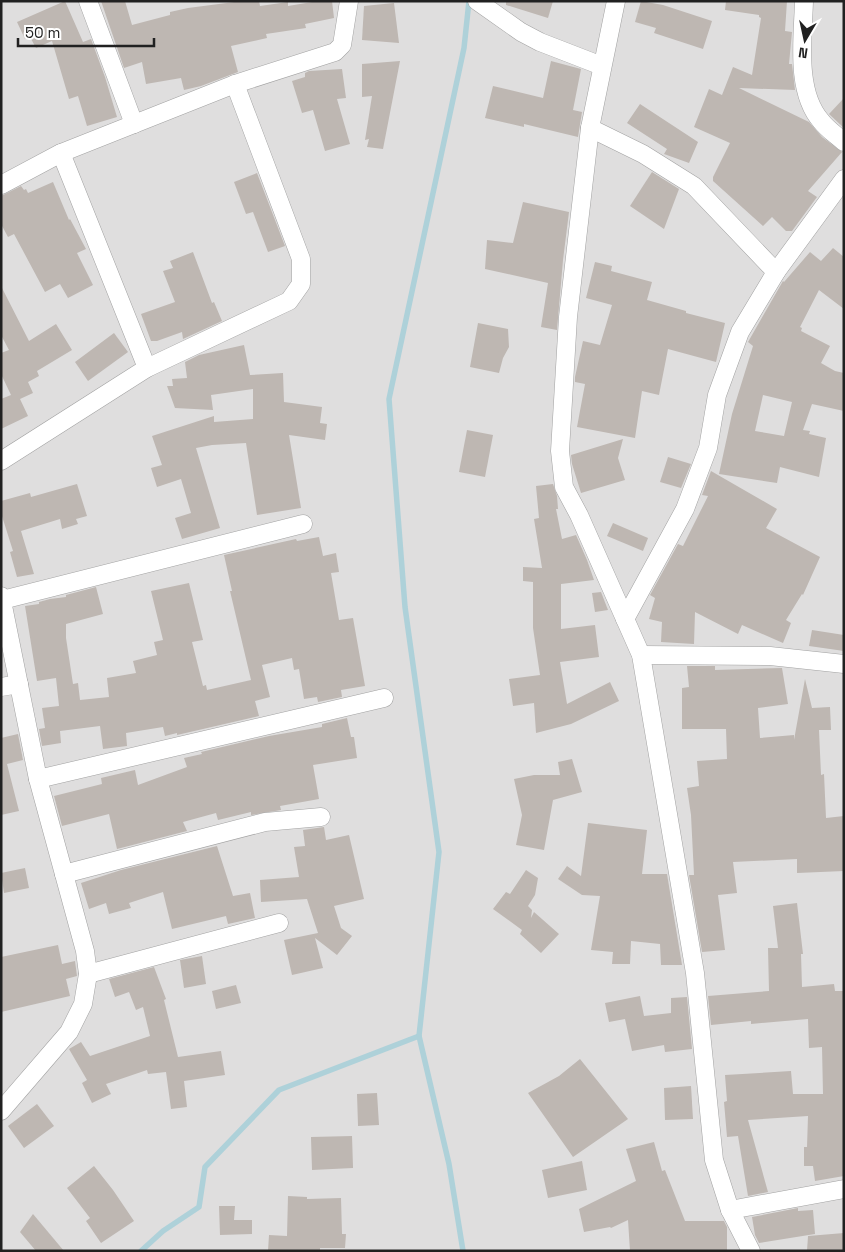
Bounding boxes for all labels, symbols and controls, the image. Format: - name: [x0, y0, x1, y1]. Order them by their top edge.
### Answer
- scale bar: [18, 15, 154, 47]
- north arrow: [780, 15, 830, 65]
- text: 50 m: [25, 23, 60, 42]
- text: N: [797, 43, 809, 62]

